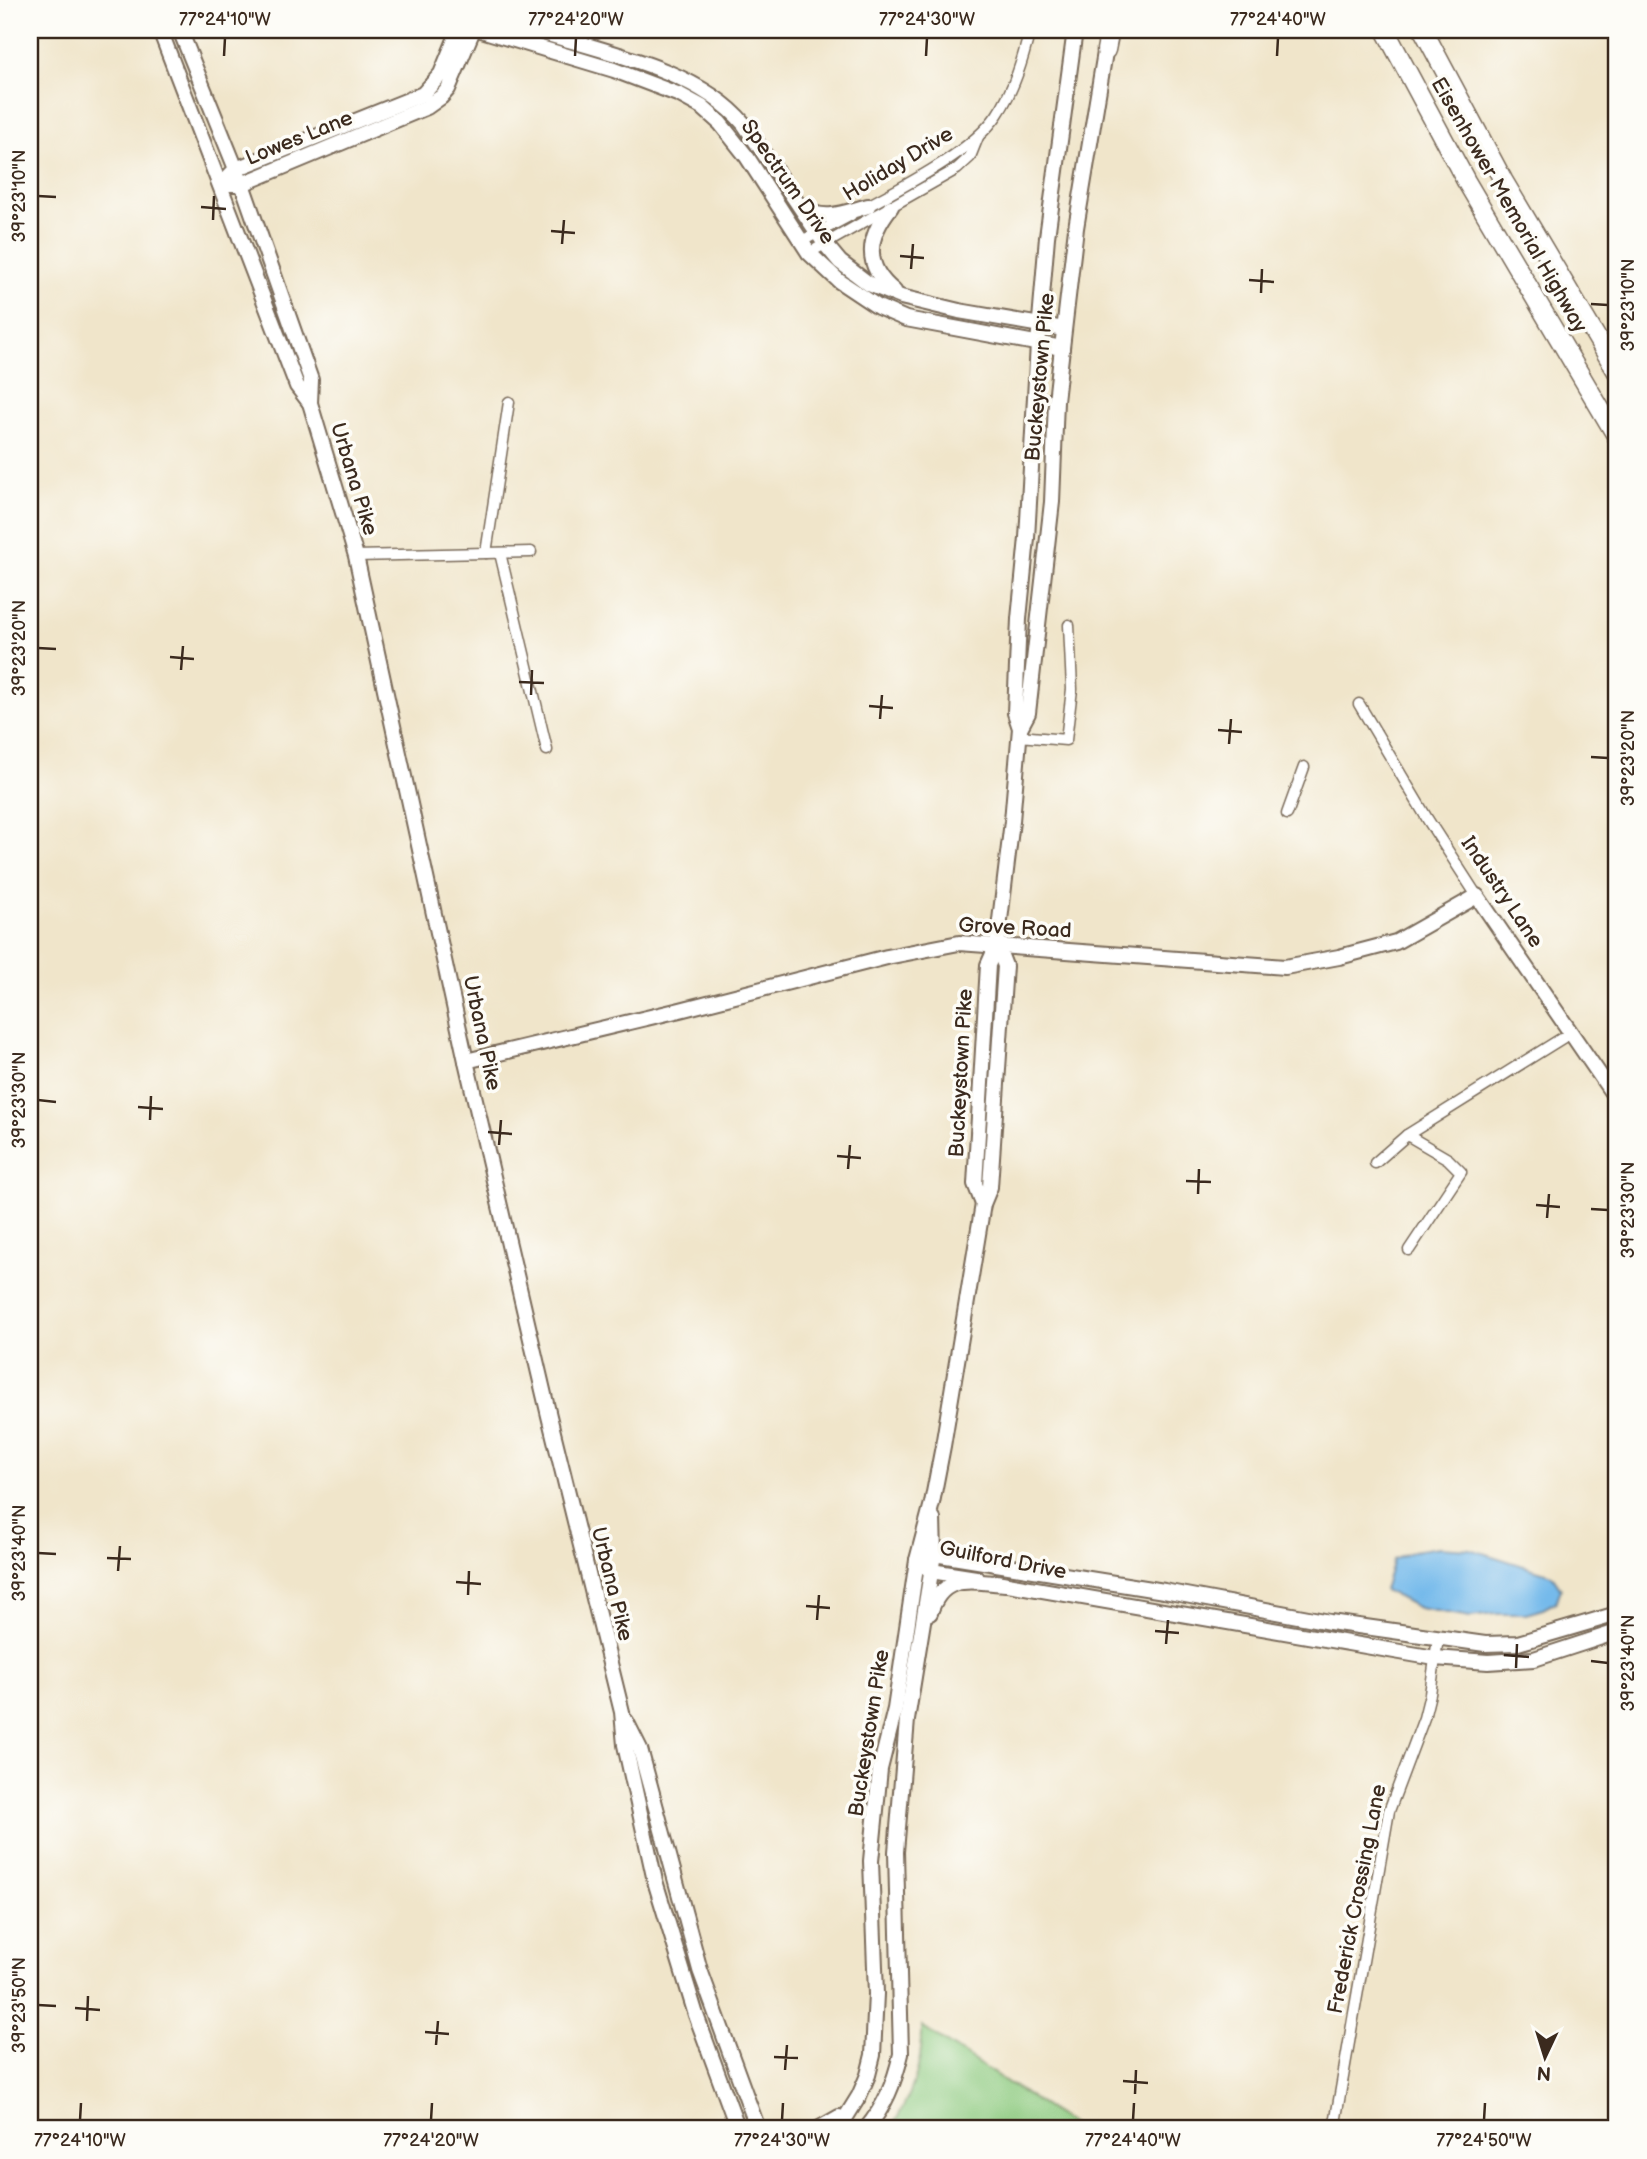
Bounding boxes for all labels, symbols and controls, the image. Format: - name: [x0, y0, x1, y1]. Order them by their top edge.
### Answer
- text: 77°24'10"W: [179, 9, 272, 30]
- text: 77°24'20"W: [528, 9, 624, 30]
- text: 77°24'30"W: [879, 9, 976, 30]
- text: 77°24'40"W: [1230, 9, 1327, 30]
- street label: Eisenhower Memorial Highway: [1426, 73, 1593, 337]
- street label: Lowes Lane: [242, 105, 356, 171]
- street label: Spectrum Drive: [736, 115, 840, 249]
- street label: Holiday Drive: [838, 121, 958, 207]
- text: 39°23'10"N: [9, 150, 30, 242]
- text: 39°23'10"N: [1618, 259, 1639, 351]
- street label: Buckeystown Pike: [1020, 292, 1060, 462]
- street label: Urbana Pike: [325, 420, 383, 538]
- text: 39°23'20"N: [9, 600, 30, 696]
- text: 39°23'20"N: [1618, 710, 1639, 806]
- street label: Industry Lane: [1456, 832, 1548, 952]
- street label: Grove Road: [958, 913, 1072, 943]
- street label: Urbana Pike: [458, 973, 506, 1093]
- street label: Buckeystown Pike: [944, 988, 978, 1158]
- text: 39°23'30"N: [9, 1051, 30, 1149]
- text: 39°23'30"N: [1618, 1161, 1639, 1259]
- text: 39°23'40"N: [9, 1505, 30, 1601]
- street label: Urbana Pike: [586, 1524, 638, 1644]
- street label: Guilford Drive: [937, 1535, 1069, 1585]
- text: 39°23'40"N: [1618, 1615, 1639, 1711]
- street label: Buckeystown Pike: [843, 1648, 895, 1818]
- street label: Frederick Crossing Lane: [1322, 1782, 1392, 2016]
- text: 39°23'50"N: [9, 1957, 30, 2053]
- north arrow: [1510, 2022, 1580, 2092]
- text: N: [1536, 2060, 1552, 2084]
- text: 77°24'10"W: [34, 2130, 127, 2151]
- text: 77°24'20"W: [383, 2130, 479, 2151]
- text: 77°24'30"W: [734, 2130, 831, 2151]
- text: 77°24'40"W: [1085, 2130, 1182, 2151]
- text: 77°24'50"W: [1436, 2130, 1532, 2151]

